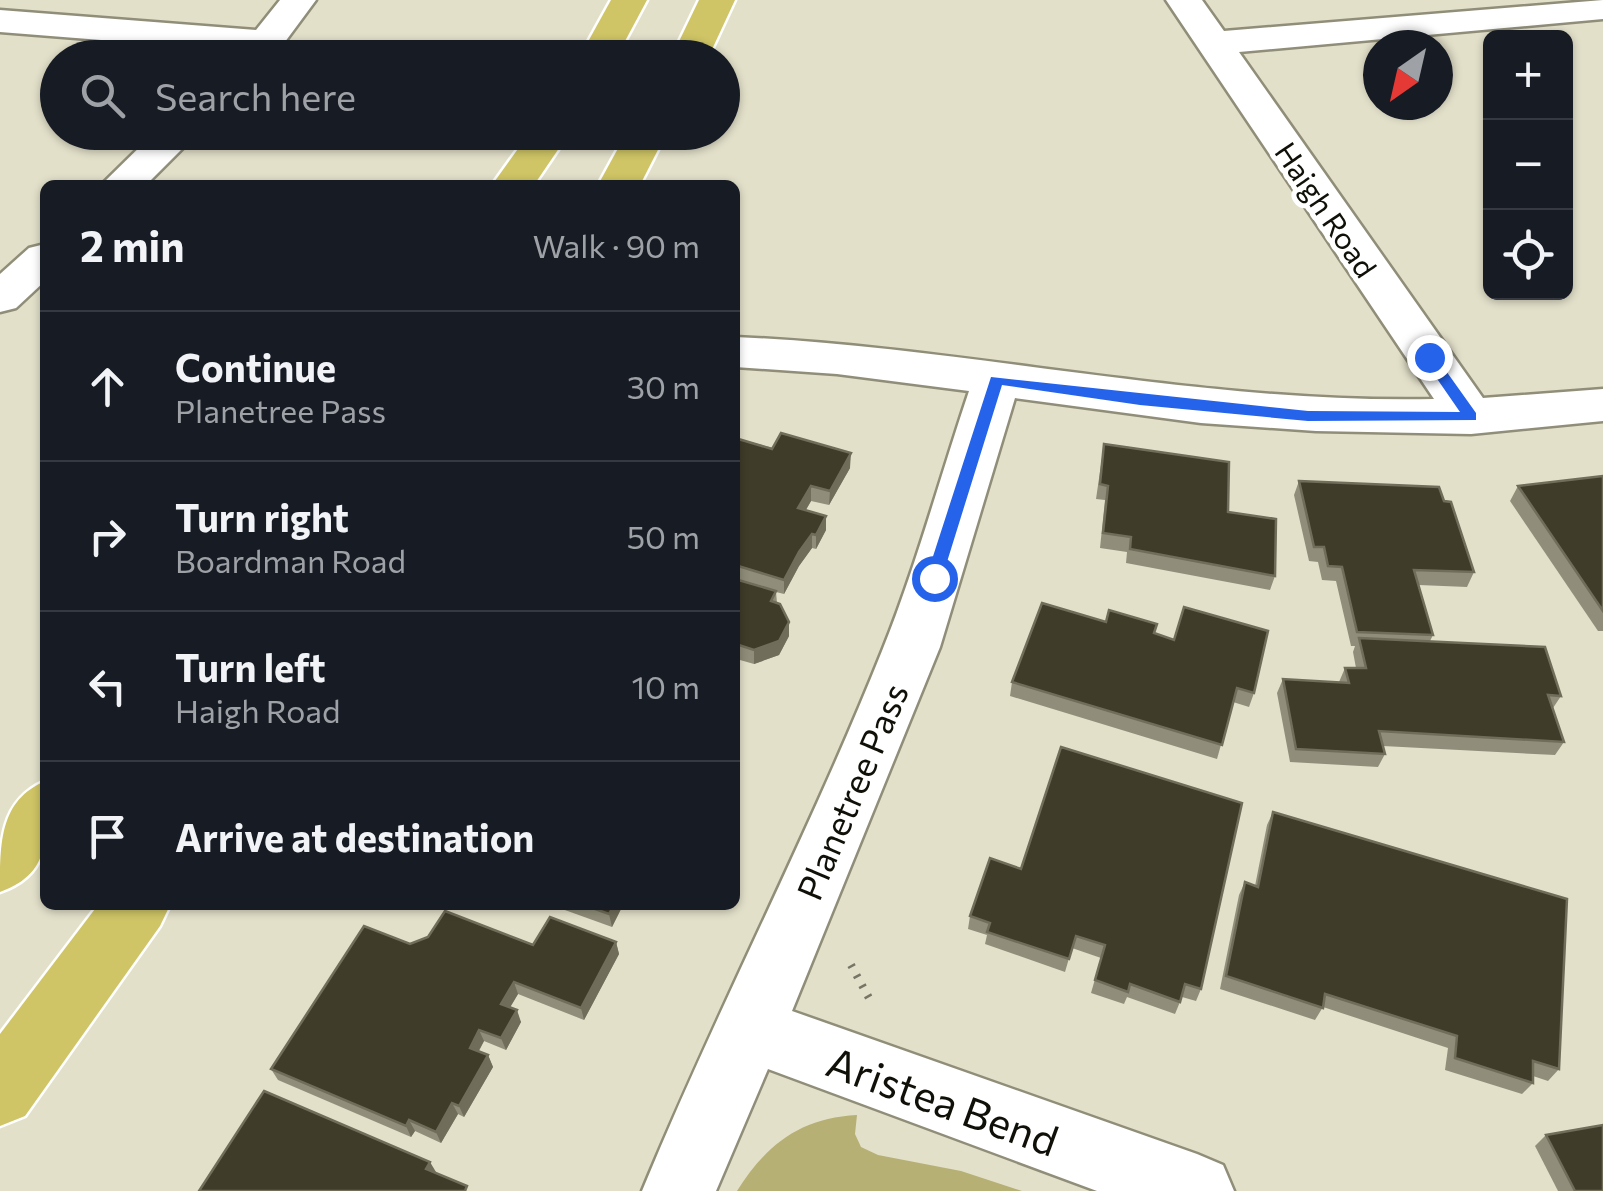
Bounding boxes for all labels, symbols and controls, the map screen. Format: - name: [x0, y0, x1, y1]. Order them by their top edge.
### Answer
- north arrow: [1363, 30, 1453, 120]
- map controls: [1483, 30, 1573, 300]
- button: +: [1483, 30, 1573, 120]
- search box: [40, 40, 740, 150]
- icon: search: [75, 68, 130, 123]
- text: Search here: [155, 72, 356, 119]
- button: −: [1483, 120, 1573, 210]
- street label: Haigh Road: [1268, 134, 1386, 284]
- button: locate: [1483, 210, 1573, 300]
- text: 2 min: [80, 219, 185, 271]
- text: Walk · 90 m: [533, 225, 700, 265]
- route end: [1407, 335, 1453, 381]
- text: Continue: [175, 343, 336, 390]
- icon: ahead: [80, 359, 135, 414]
- text: 30 m: [627, 366, 700, 406]
- text: Planetree Pass: [175, 390, 386, 430]
- text: Turn right: [175, 493, 349, 540]
- icon: right: [80, 509, 135, 564]
- text: 50 m: [627, 516, 700, 556]
- text: Boardman Road: [175, 540, 406, 580]
- route start: [912, 556, 958, 602]
- text: Turn left: [175, 643, 326, 690]
- icon: left: [80, 659, 135, 714]
- text: 10 m: [631, 666, 700, 706]
- street label: Planetree Pass: [786, 676, 916, 906]
- text: Haigh Road: [175, 690, 340, 730]
- icon: arrive: [80, 809, 135, 864]
- text: Arrive at destination: [175, 813, 534, 860]
- street label: Aristea Bend: [820, 1034, 1066, 1166]

